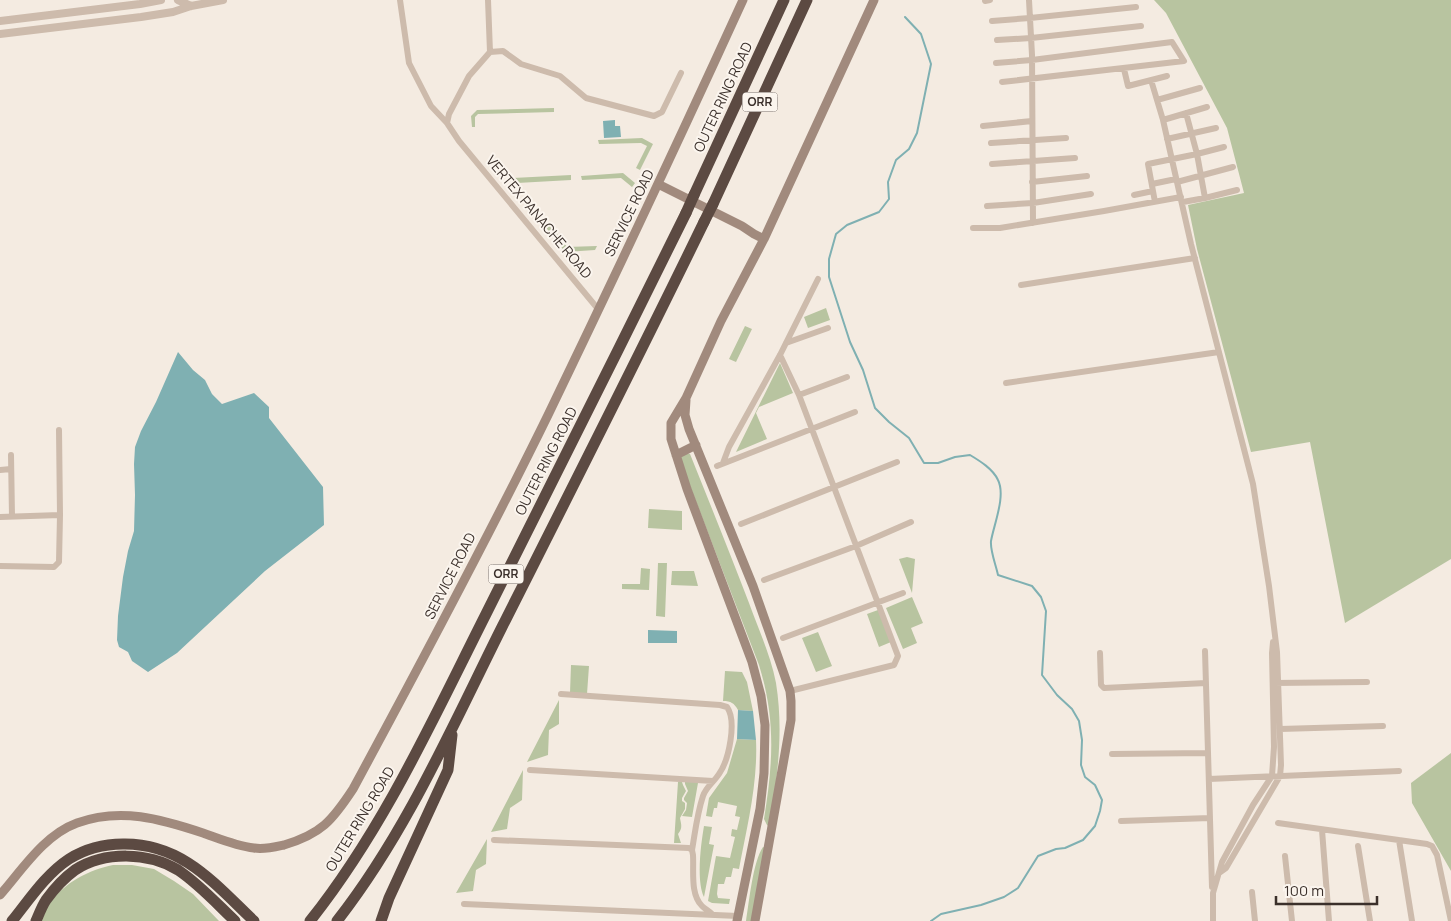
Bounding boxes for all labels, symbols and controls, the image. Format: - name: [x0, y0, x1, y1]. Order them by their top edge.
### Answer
- street label: OUTER RING ROAD: [689, 39, 756, 155]
- road number: ORR: [742, 92, 778, 111]
- street label: VERTEX PANACHE ROAD: [482, 151, 596, 282]
- street label: SERVICE ROAD: [599, 166, 658, 260]
- street label: OUTER RING ROAD: [510, 403, 581, 518]
- street label: SERVICE ROAD: [420, 529, 480, 622]
- road number: ORR: [488, 564, 524, 584]
- street label: OUTER RING ROAD: [321, 763, 398, 875]
- scale bar: [1276, 874, 1377, 906]
- text: 100 m: [1284, 880, 1324, 901]

